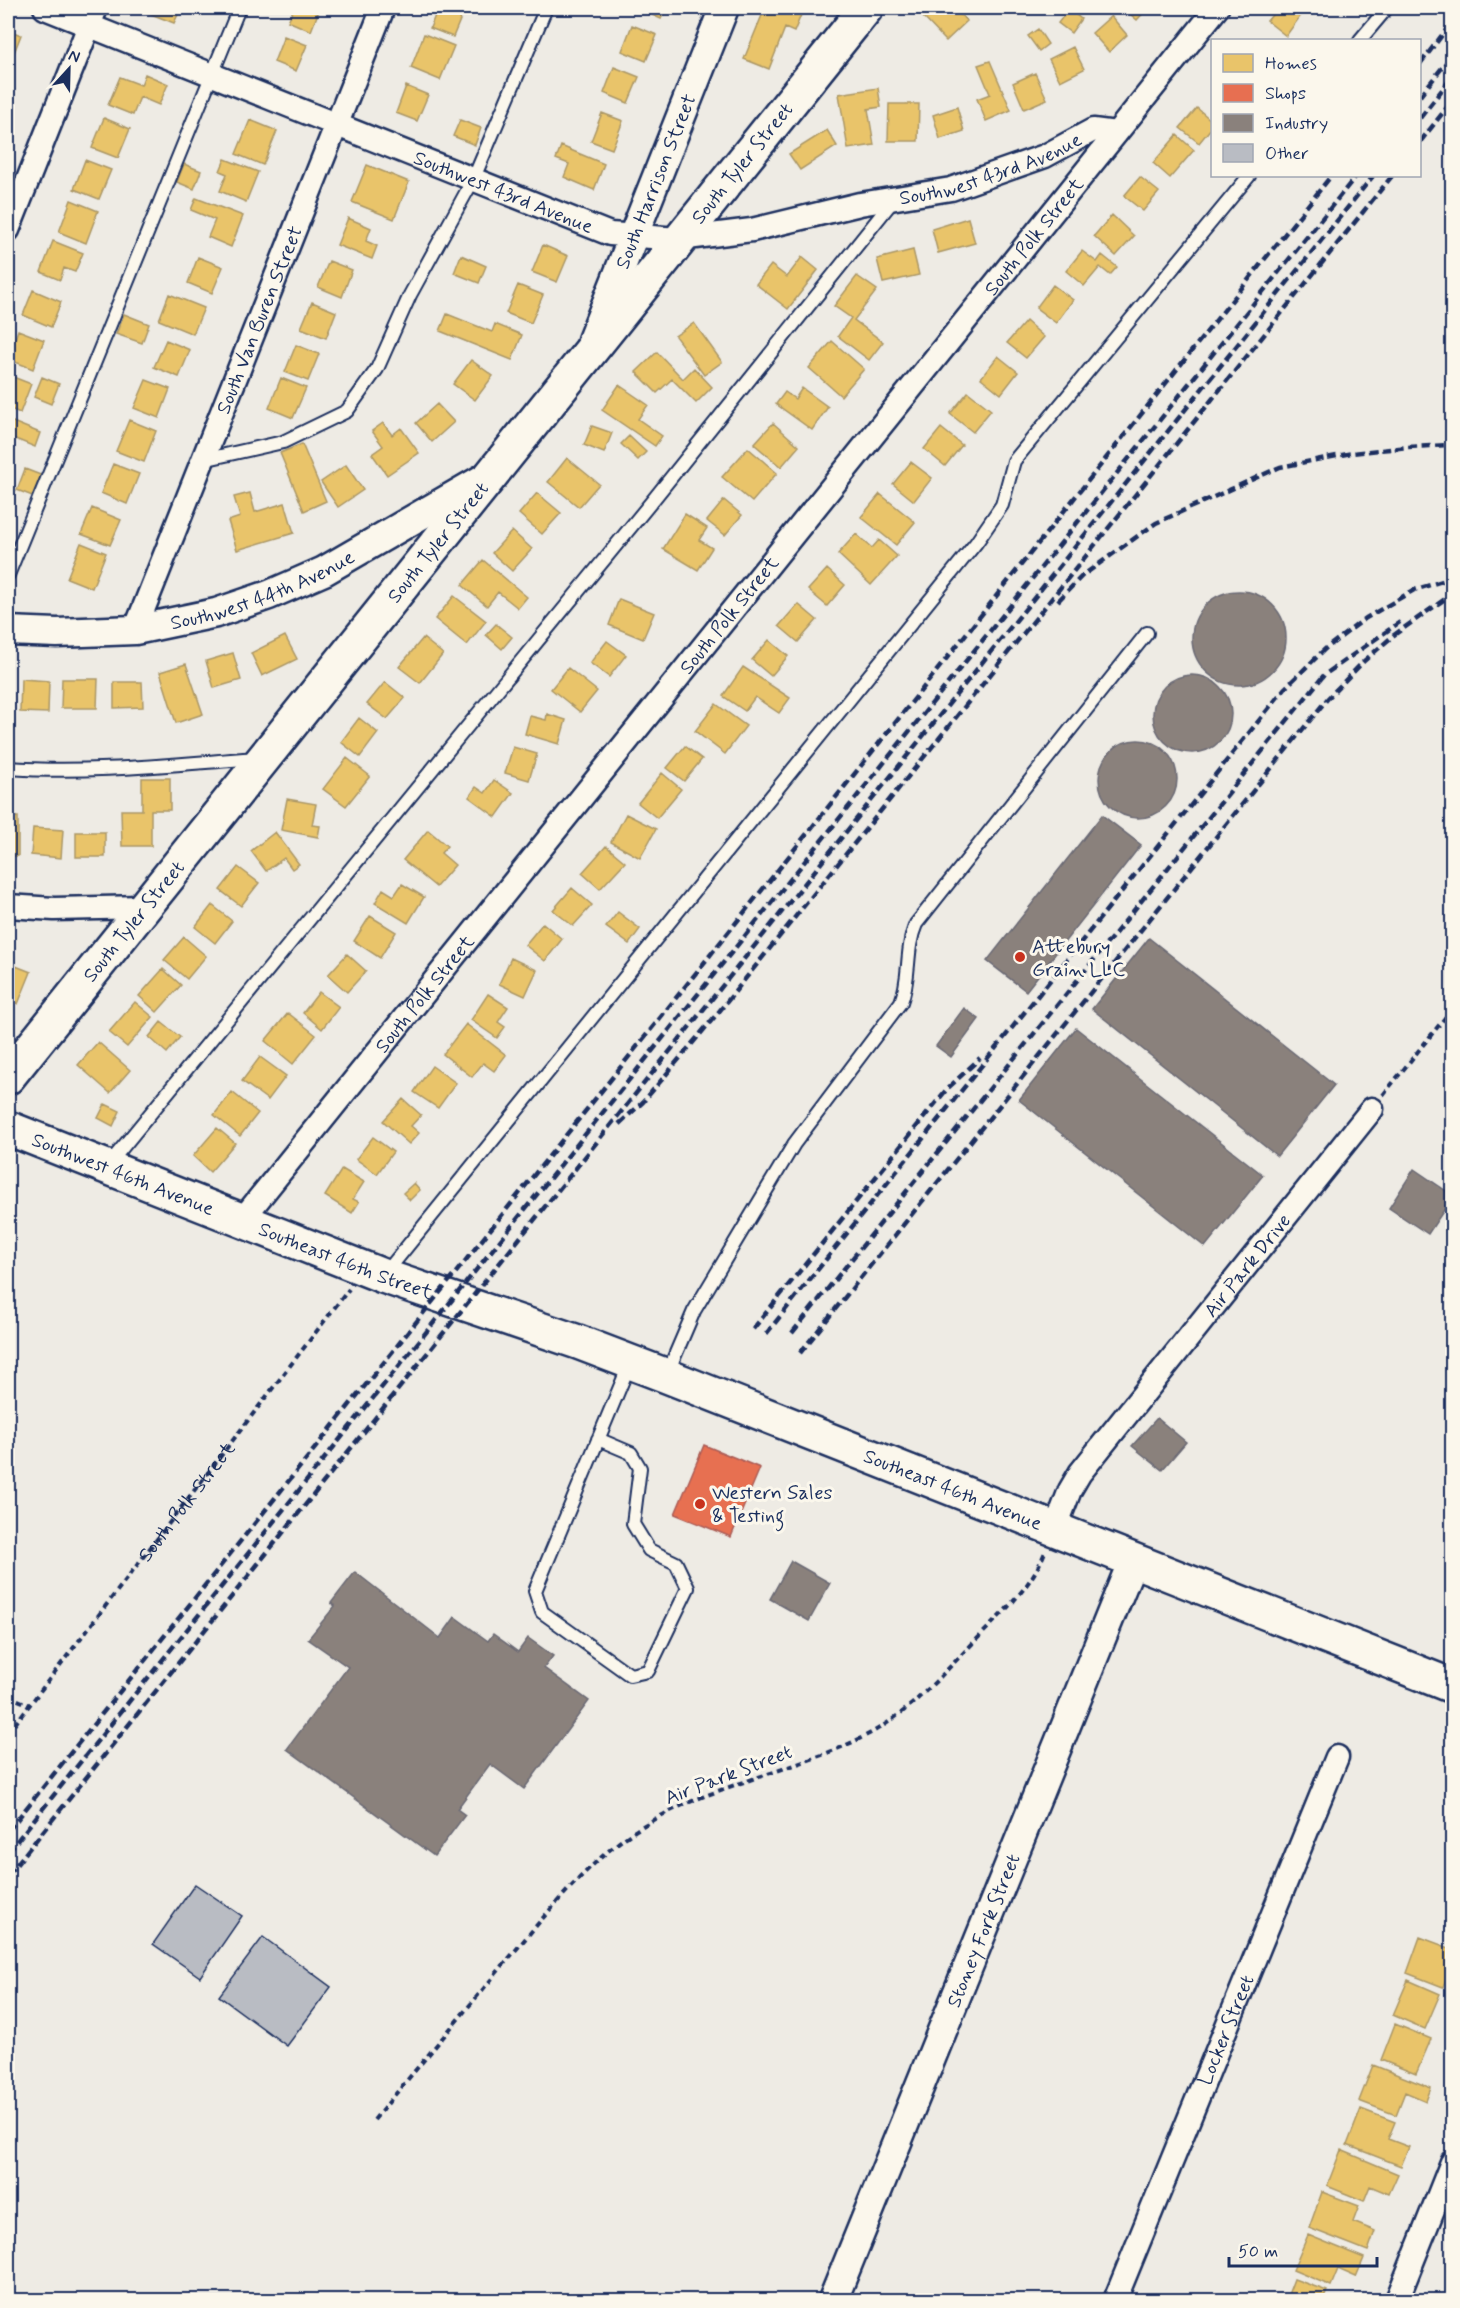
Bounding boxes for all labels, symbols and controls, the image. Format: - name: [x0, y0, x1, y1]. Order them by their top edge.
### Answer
- north arrow: [39, 39, 99, 99]
- legend: [1211, 39, 1421, 177]
- text: N: [65, 45, 83, 68]
- text: Homes: [1265, 52, 1317, 76]
- text: Shops: [1265, 82, 1306, 106]
- street label: South Harrison Street: [610, 90, 703, 273]
- street label: South Tyler Street: [686, 98, 800, 230]
- text: Industry: [1265, 112, 1328, 136]
- street label: Southwest 43rd Avenue: [897, 127, 1087, 212]
- text: Other: [1265, 142, 1309, 166]
- street label: Southwest 43rd Avenue: [409, 145, 597, 241]
- street label: South Polk Street: [979, 172, 1091, 302]
- street label: South Van Buren Street: [210, 222, 310, 418]
- street label: South Tyler Street: [382, 477, 496, 609]
- street label: Southwest 44th Avenue: [168, 544, 360, 637]
- street label: South Polk Street: [674, 551, 786, 681]
- street label: South Tyler Street: [77, 856, 191, 988]
- street label: South Polk Street: [369, 929, 481, 1059]
- place label: Attebury Grain LLC: [1032, 934, 1125, 984]
- marker: Attebury Grain LLC: [1013, 950, 1027, 964]
- street label: Southwest 46th Avenue: [28, 1127, 218, 1223]
- street label: Air Park Drive: [1198, 1209, 1298, 1323]
- street label: Southeast 46th Street: [254, 1216, 436, 1307]
- street label: South Polk Street: [132, 1437, 242, 1568]
- street label: Southeast 46th Avenue: [859, 1443, 1046, 1538]
- place label: Western Sales & Testing: [712, 1480, 832, 1532]
- marker: Western Sales & Testing: [693, 1497, 707, 1511]
- street label: Air Park Street: [661, 1739, 796, 1812]
- street label: Stoney Fork Street: [941, 1850, 1028, 2012]
- street label: Locker Street: [1192, 1971, 1261, 2089]
- scale bar: [1229, 2230, 1378, 2268]
- text: 50 m: [1238, 2240, 1278, 2264]

